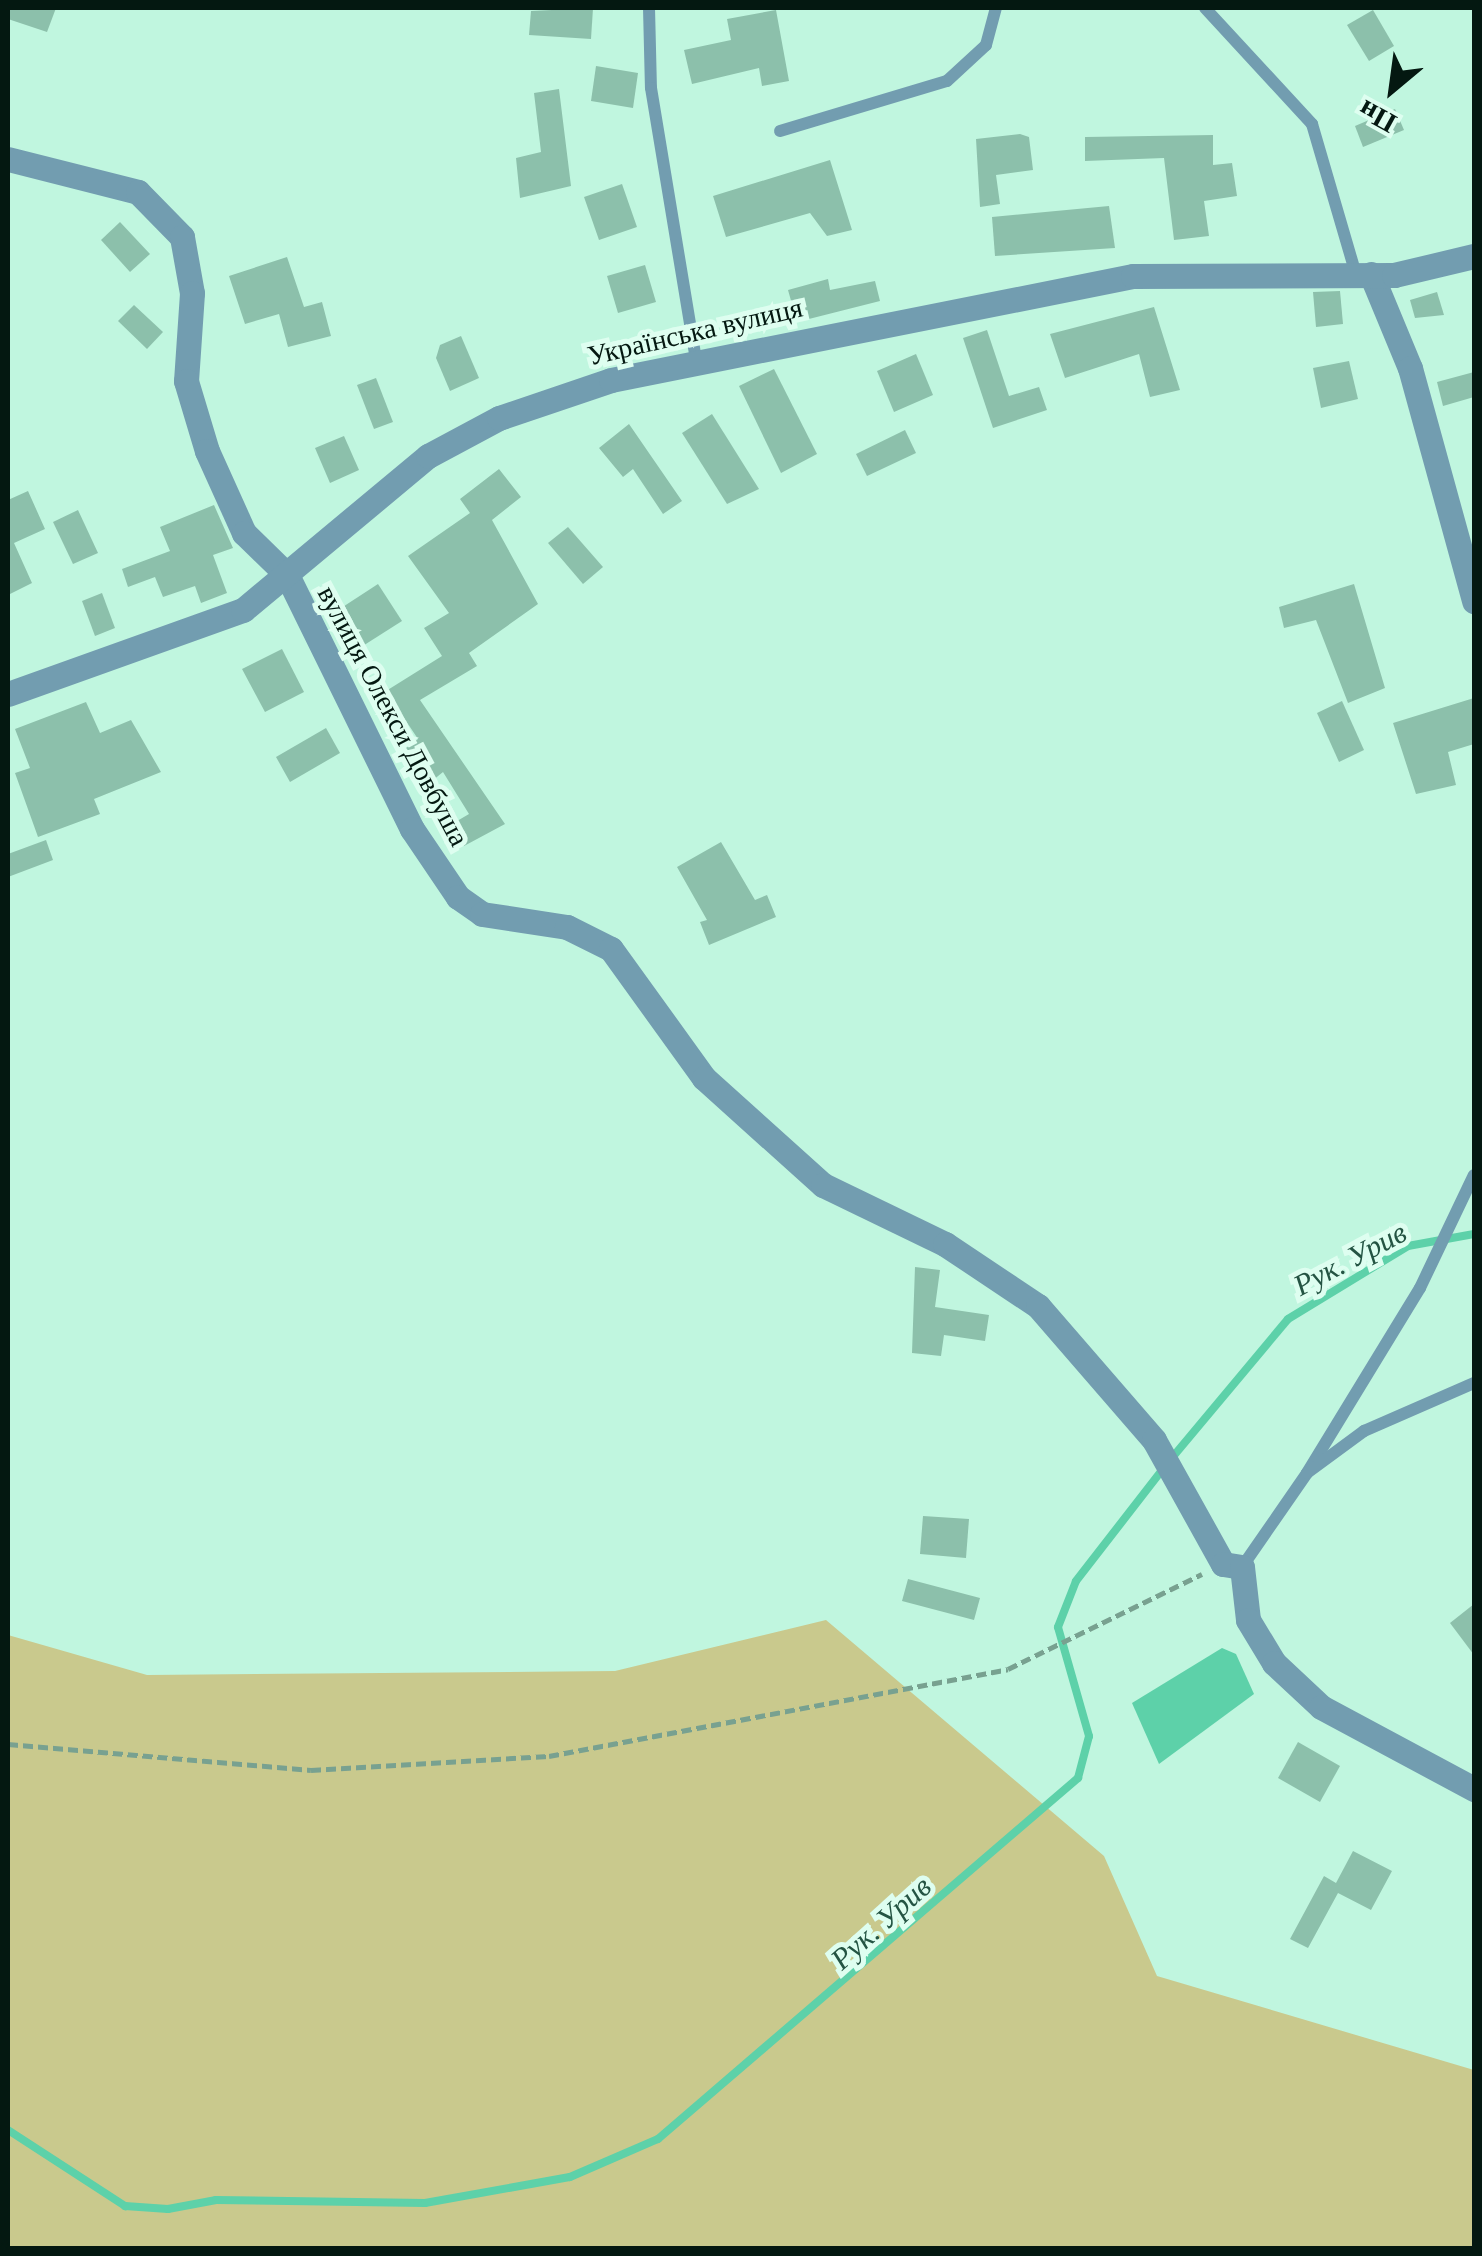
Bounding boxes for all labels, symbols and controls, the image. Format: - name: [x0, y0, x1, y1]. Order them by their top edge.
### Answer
- north arrow: [1342, 40, 1442, 140]
- text: Пн: [1353, 94, 1401, 139]
- street label: Українська вулиця: [584, 291, 806, 373]
- street label: вулиця Олекси Довбуша: [310, 580, 476, 852]
- water label: Рук. Урив: [1287, 1214, 1413, 1304]
- water label: Рук. Урив: [823, 1869, 939, 1977]

